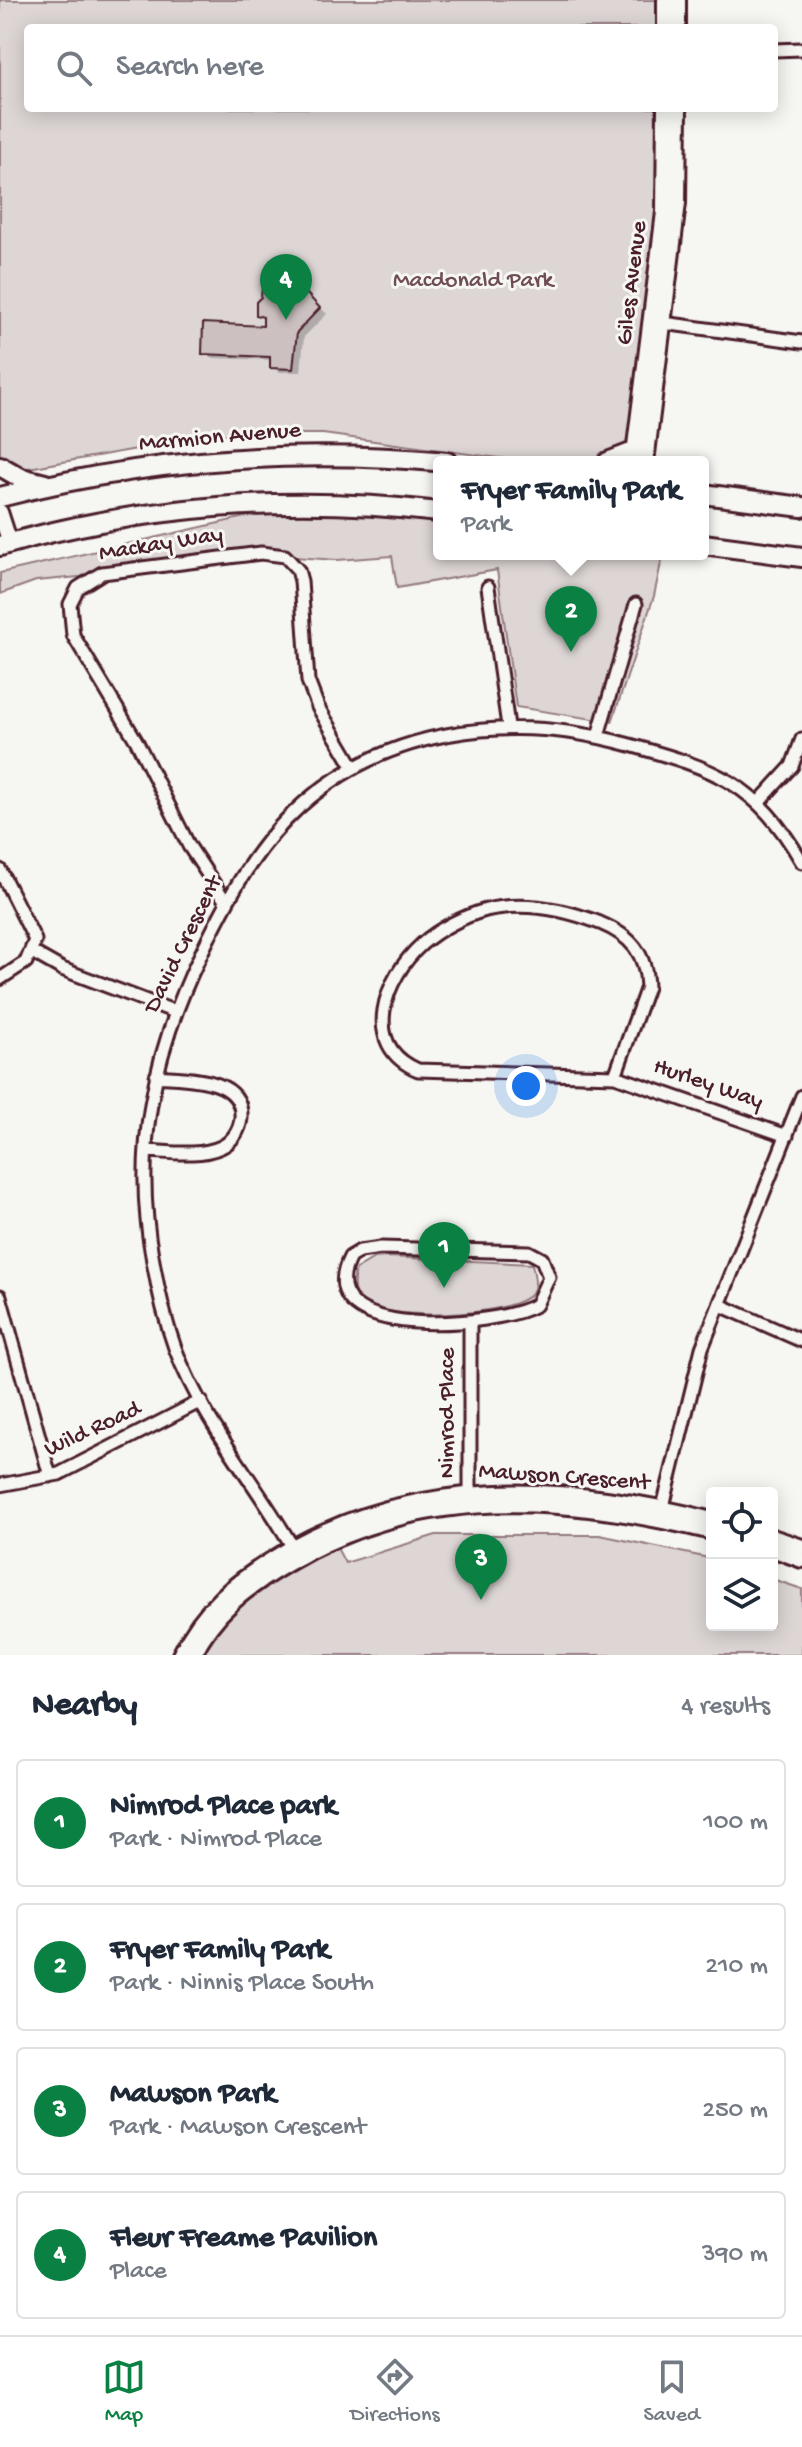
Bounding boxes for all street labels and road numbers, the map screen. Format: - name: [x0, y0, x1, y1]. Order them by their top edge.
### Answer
- street label: Giles Avenue: [611, 219, 655, 347]
- street label: Marmion Avenue: [138, 416, 303, 460]
- street label: Mackay Way: [97, 521, 225, 569]
- street label: David Crescent: [137, 870, 231, 1020]
- street label: Hurley Way: [649, 1053, 767, 1117]
- street label: Nimrod Place: [434, 1347, 463, 1479]
- street label: Wild Road: [40, 1394, 148, 1465]
- street label: Mawson Crescent: [477, 1458, 653, 1499]

